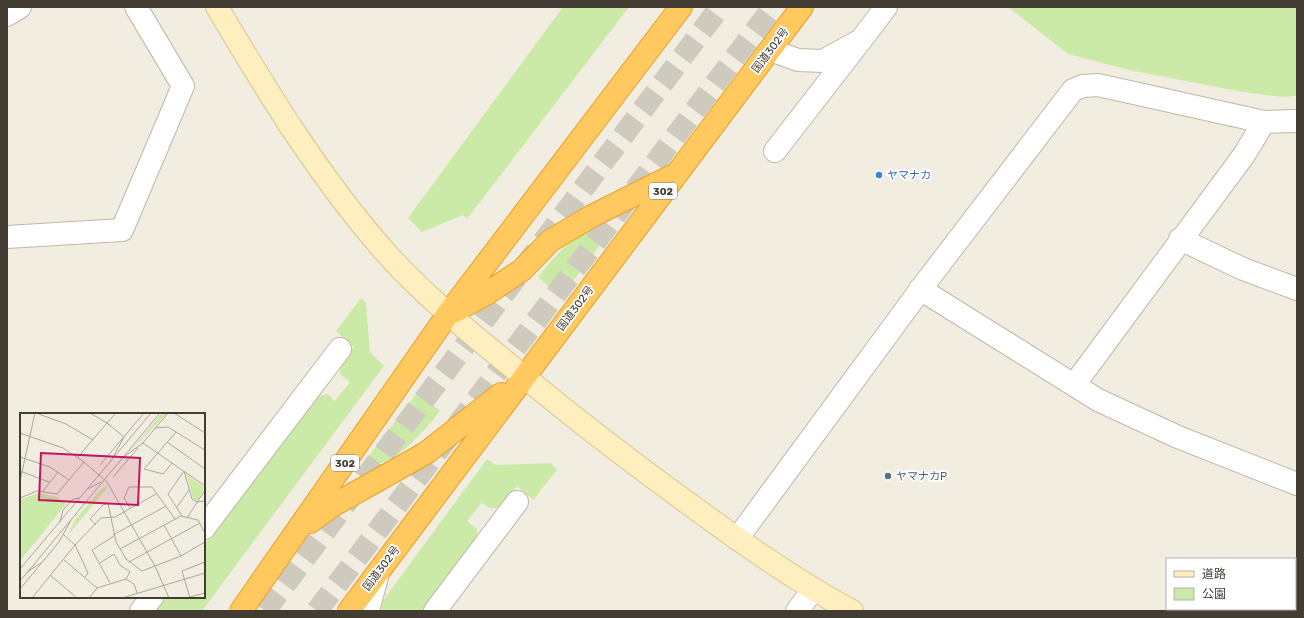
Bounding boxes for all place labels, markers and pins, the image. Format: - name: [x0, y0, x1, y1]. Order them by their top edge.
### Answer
- place label: ヤマナカ: [887, 169, 931, 182]
- marker: ヤマナカ: [874, 170, 884, 180]
- place label: ヤマナカP: [896, 470, 947, 483]
- marker: ヤマナカP: [883, 471, 893, 481]

